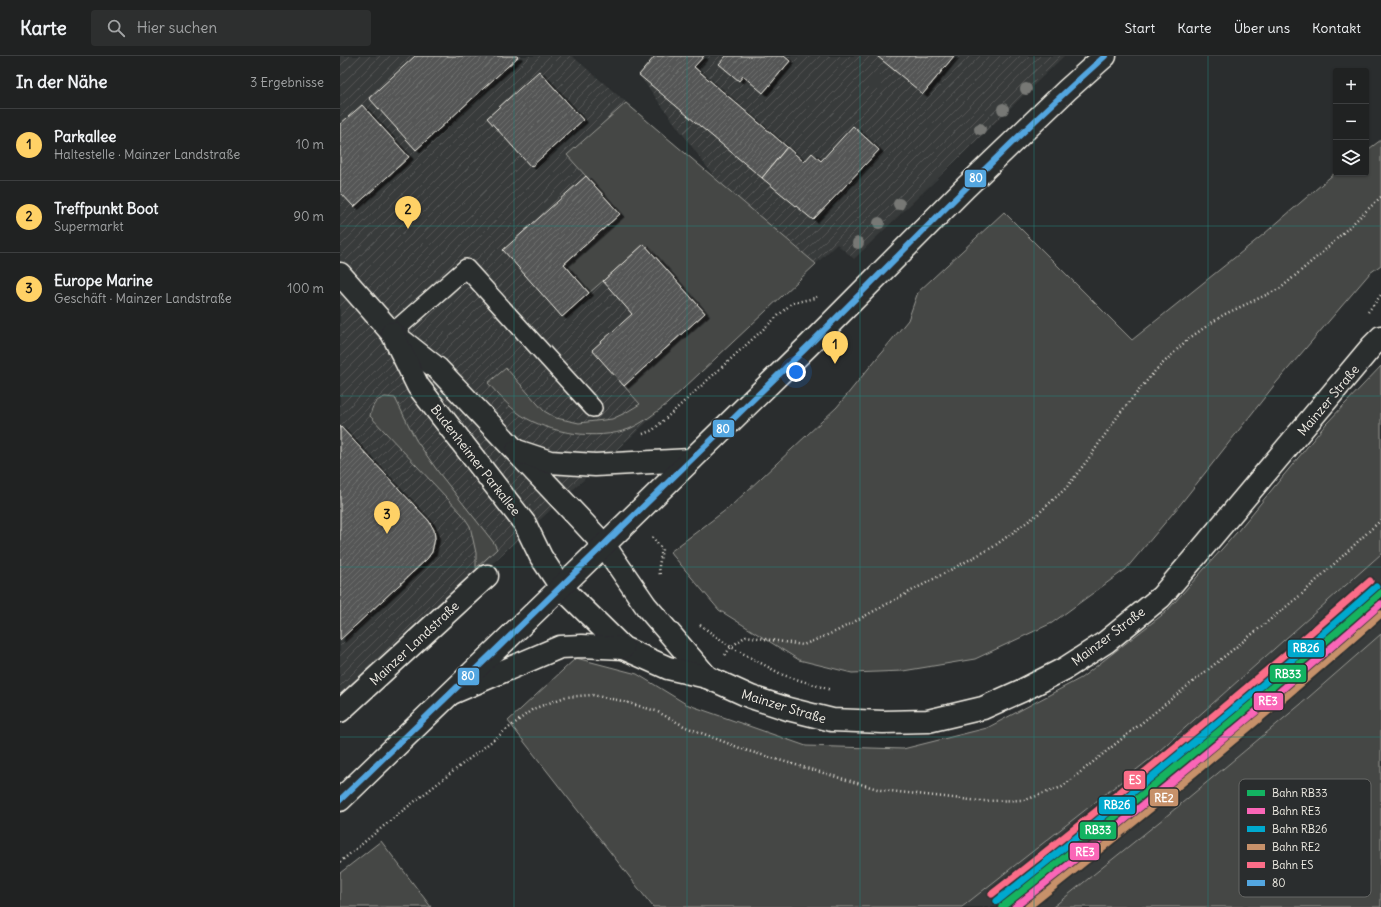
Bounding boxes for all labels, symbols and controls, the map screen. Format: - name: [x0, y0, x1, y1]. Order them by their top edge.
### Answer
- search box: [91, 10, 371, 46]
- text: Karte: [20, 16, 67, 40]
- icon: search: [105, 17, 127, 39]
- text: Hier suchen: [137, 18, 217, 37]
- text: Start: [1125, 19, 1155, 37]
- text: Karte: [1177, 19, 1212, 37]
- text: Über uns: [1234, 19, 1290, 37]
- text: Kontakt: [1312, 19, 1361, 37]
- map controls: [1333, 68, 1369, 176]
- button: +: [1333, 68, 1369, 104]
- text: In der Nähe: [16, 71, 108, 93]
- text: 3 Ergebnisse: [250, 74, 324, 91]
- button: −: [1333, 104, 1369, 140]
- text: Parkallee: [54, 127, 116, 146]
- text: 1: [26, 136, 32, 153]
- text: 10 m: [296, 136, 324, 153]
- button: layers: [1333, 140, 1369, 176]
- text: Haltestelle · Mainzer Landstraße: [54, 146, 240, 163]
- line badge: 80: [964, 169, 987, 188]
- text: 80: [969, 171, 983, 185]
- pin: 2: [395, 196, 421, 229]
- text: Treffpunkt Boot: [54, 199, 158, 218]
- text: 2: [25, 208, 33, 225]
- text: 90 m: [293, 208, 324, 225]
- text: Supermarkt: [54, 218, 124, 235]
- text: Europe Marine: [54, 271, 153, 290]
- text: 3: [25, 280, 33, 297]
- text: 100 m: [287, 280, 324, 297]
- text: Geschäft · Mainzer Landstraße: [54, 290, 232, 307]
- pin: 1: [822, 331, 848, 364]
- street label: Mainzer Straße: [1294, 361, 1363, 439]
- your location: [786, 362, 806, 382]
- street label: Budenheimer Parkallee: [427, 401, 524, 519]
- line badge: 80: [712, 419, 735, 438]
- text: 80: [716, 422, 730, 436]
- pin: 3: [374, 501, 400, 534]
- street label: Mainzer Landstraße: [366, 598, 463, 689]
- street label: Mainzer Straße: [1068, 603, 1148, 670]
- line badge: RB26: [1287, 639, 1325, 658]
- text: RB26: [1293, 641, 1319, 655]
- line badge: RB33: [1269, 664, 1307, 683]
- line badge: 80: [457, 667, 480, 686]
- text: RB33: [1275, 667, 1301, 681]
- text: 80: [461, 669, 475, 683]
- street label: Mainzer Straße: [739, 686, 828, 727]
- line badge: RE3: [1253, 692, 1284, 711]
- text: RE3: [1258, 694, 1278, 708]
- line badge: ES: [1123, 770, 1146, 790]
- text: ES: [1129, 773, 1141, 787]
- legend: [1239, 779, 1371, 897]
- text: Bahn RB33: [1272, 786, 1328, 800]
- line badge: RE2: [1149, 788, 1179, 807]
- text: RE2: [1154, 791, 1174, 805]
- line badge: RB26: [1098, 796, 1136, 815]
- text: RB26: [1104, 798, 1130, 812]
- text: Bahn RE3: [1272, 804, 1321, 818]
- line badge: RB33: [1079, 821, 1117, 840]
- text: Bahn RB26: [1272, 822, 1327, 836]
- text: RB33: [1085, 823, 1111, 837]
- text: Bahn RE2: [1272, 840, 1320, 854]
- line badge: RE3: [1069, 842, 1100, 861]
- text: RE3: [1075, 845, 1095, 859]
- text: Bahn ES: [1272, 858, 1313, 872]
- text: 80: [1272, 876, 1286, 890]

